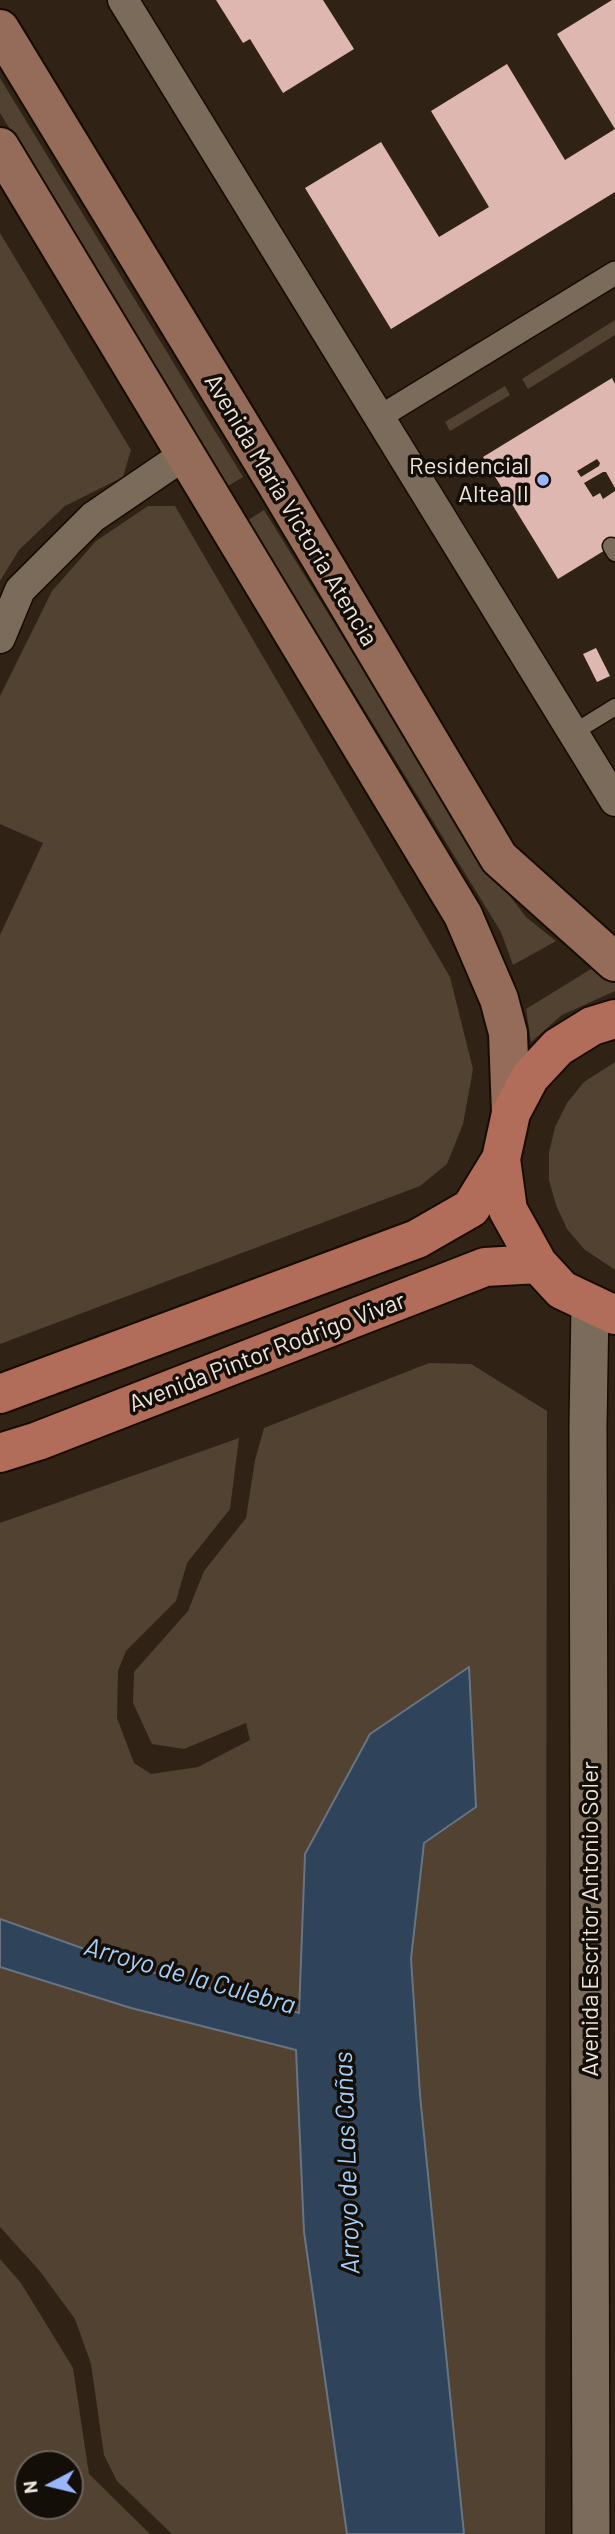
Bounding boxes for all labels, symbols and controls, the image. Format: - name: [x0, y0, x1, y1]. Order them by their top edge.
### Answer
- street label: Avenida María Victoria Atencia: [198, 369, 384, 651]
- place label: Residencial Altea II: [409, 452, 529, 508]
- marker: Residencial Altea II: [535, 472, 551, 488]
- street label: Avenida Pintor Rodrigo Vivar: [125, 1286, 409, 1418]
- street label: Avenida Escritor Antonio Soler: [576, 1761, 604, 2077]
- water label: Arroyo de la Culebra: [81, 1931, 299, 2021]
- water label: Arroyo de Las Cañas: [328, 2051, 366, 2275]
- north arrow: [14, 2450, 84, 2520]
- text: N: [17, 2480, 42, 2495]

